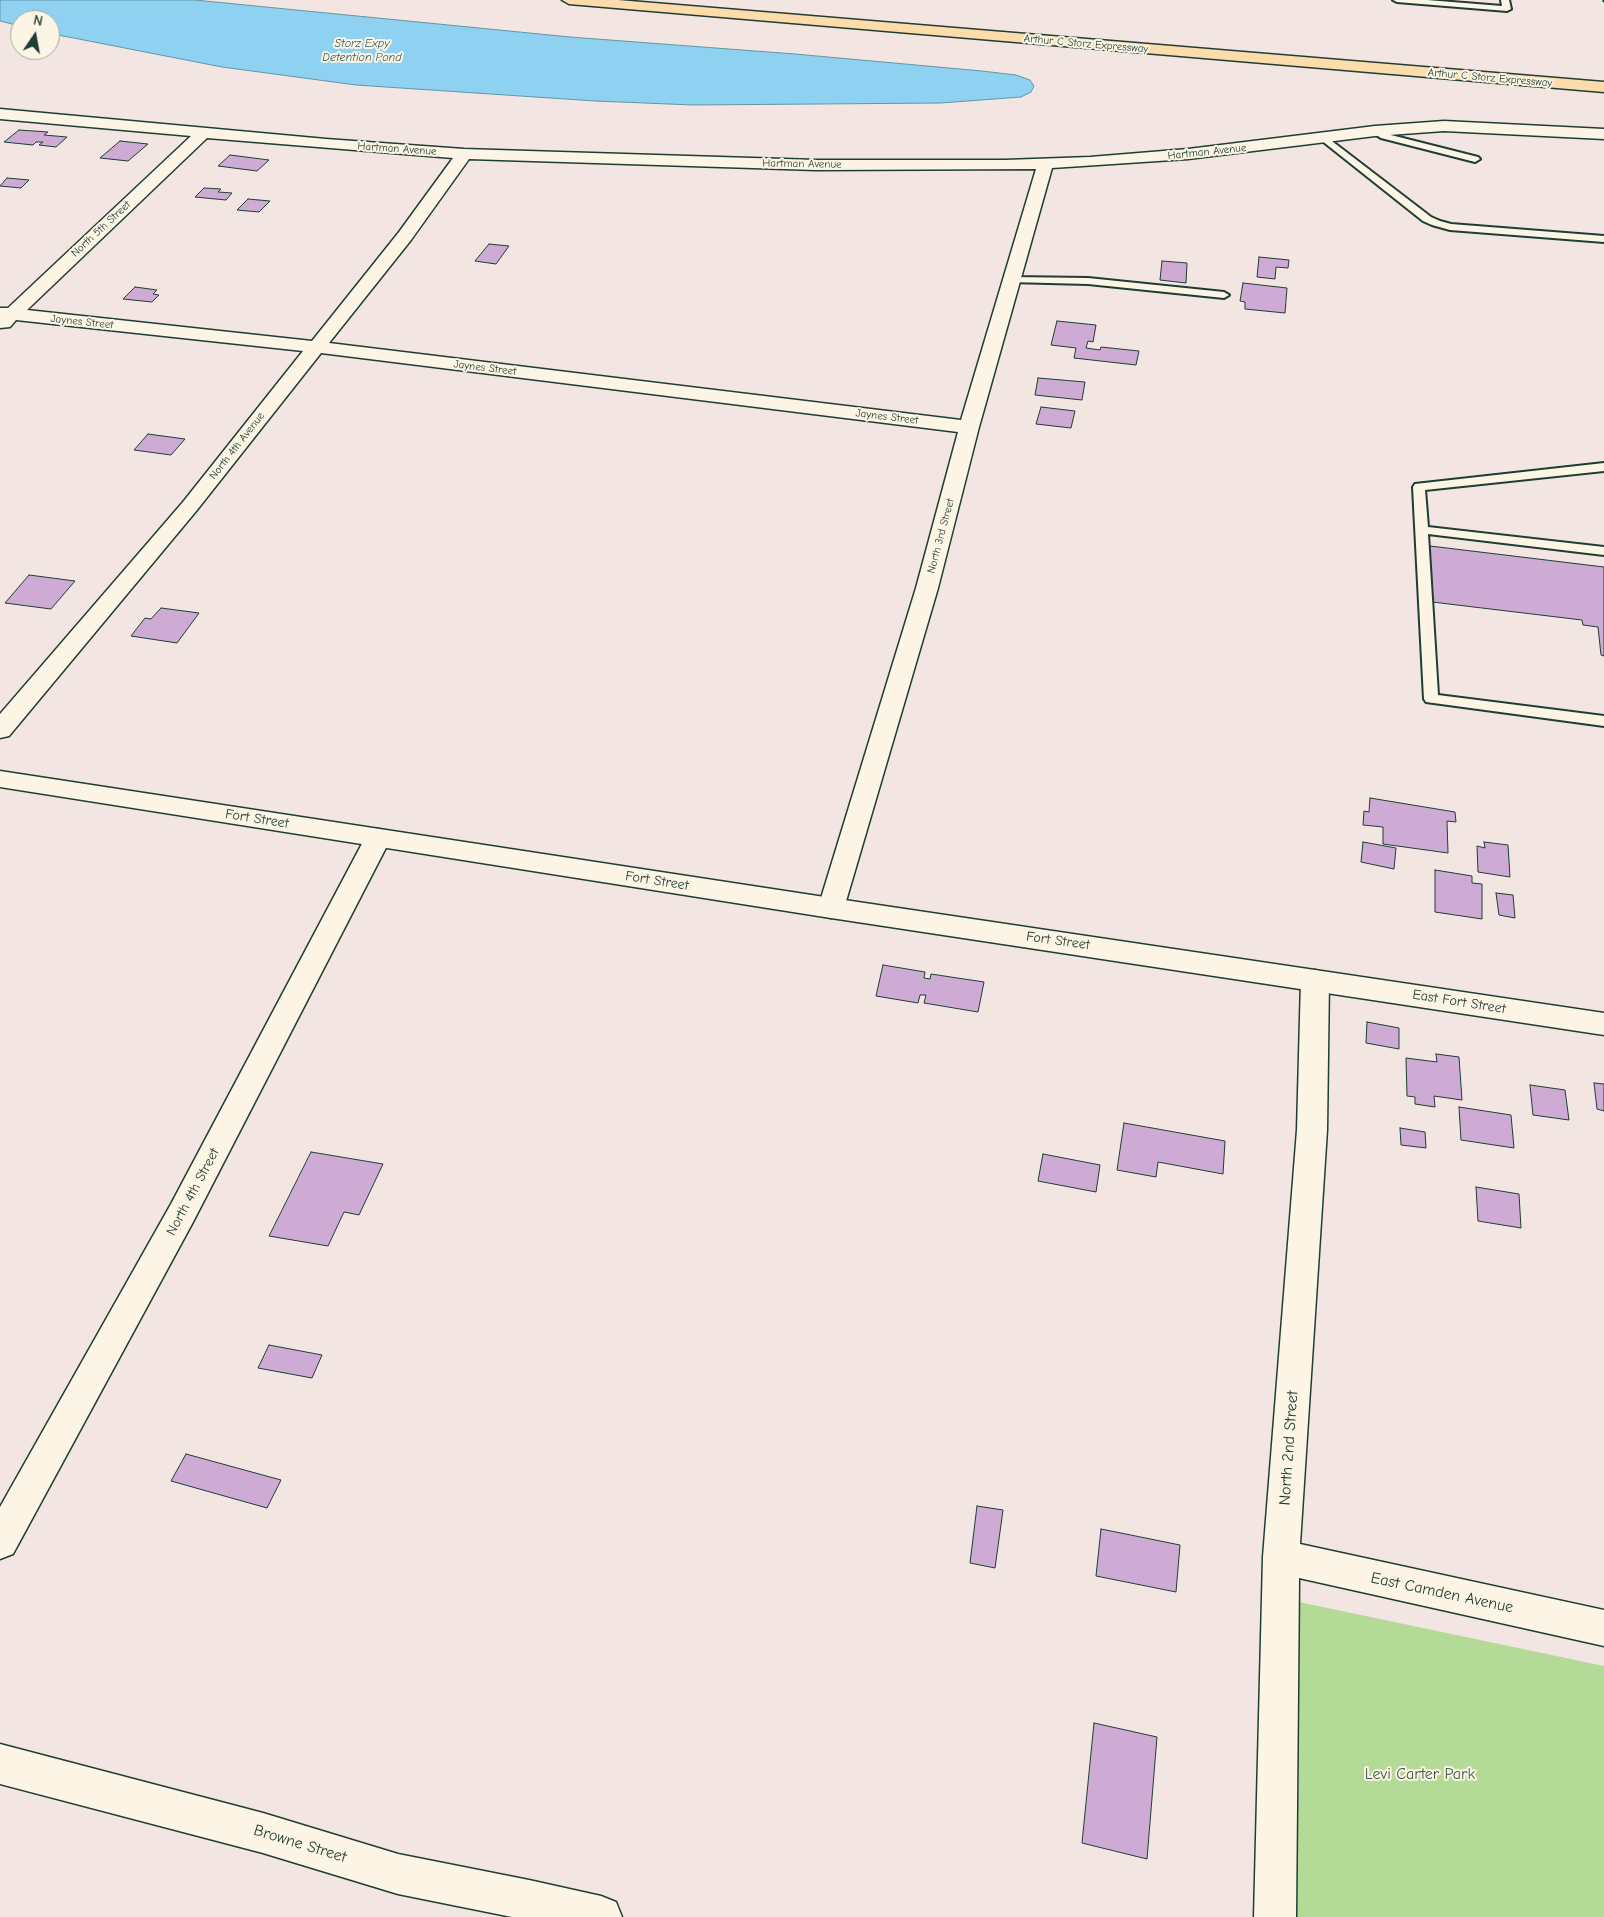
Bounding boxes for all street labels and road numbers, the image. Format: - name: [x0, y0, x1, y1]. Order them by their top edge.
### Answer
- street label: Arthur C Storz Expressway: [1023, 32, 1149, 56]
- street label: Arthur C Storz Expressway: [1427, 66, 1553, 90]
- street label: Hartman Avenue: [357, 140, 437, 158]
- street label: Hartman Avenue: [1167, 141, 1247, 163]
- street label: Hartman Avenue: [762, 157, 842, 171]
- street label: North 5th Street: [69, 198, 133, 260]
- street label: Jaynes Street: [50, 312, 114, 332]
- street label: Jaynes Street: [453, 358, 517, 378]
- street label: Jaynes Street: [855, 407, 919, 427]
- street label: North 4th Avenue: [207, 410, 267, 482]
- street label: North 3rd Street: [925, 497, 957, 575]
- street label: Fort Street: [224, 806, 290, 832]
- street label: Fort Street: [624, 868, 690, 894]
- street label: Fort Street: [1025, 928, 1091, 954]
- street label: East Fort Street: [1411, 986, 1507, 1018]
- street label: North 4th Street: [163, 1146, 223, 1238]
- street label: North 2nd Street: [1275, 1390, 1303, 1506]
- street label: East Camden Avenue: [1369, 1569, 1515, 1617]
- street label: Browne Street: [251, 1821, 349, 1867]

